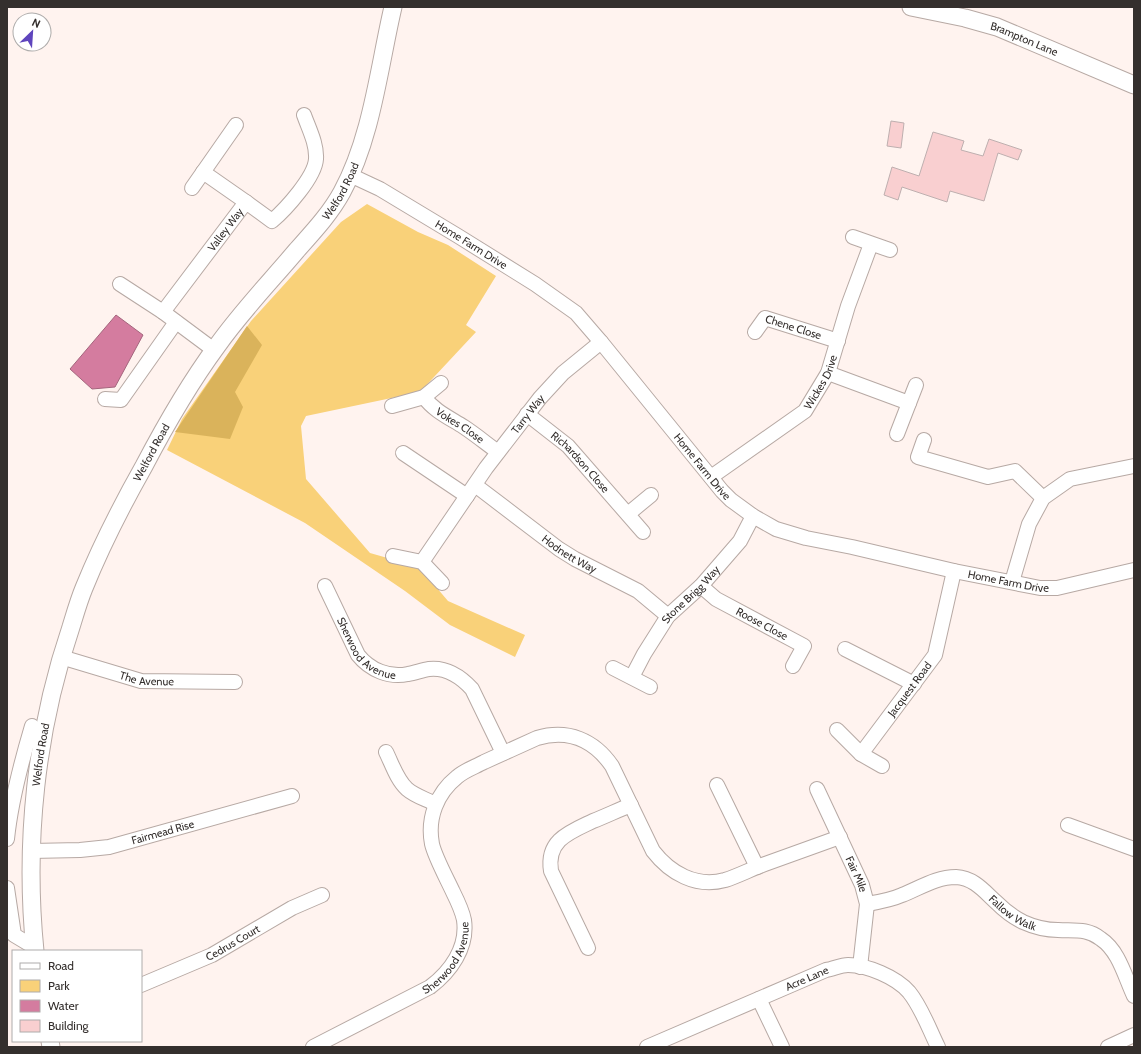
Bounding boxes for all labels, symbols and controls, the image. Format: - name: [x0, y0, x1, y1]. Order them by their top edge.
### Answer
- north arrow: [12, 12, 52, 52]
- text: N: [30, 15, 43, 31]
- street label: Brampton Lane: [989, 19, 1060, 59]
- street label: Welford Road: [319, 160, 362, 222]
- street label: Valley Way: [204, 205, 246, 254]
- street label: Home Farm Drive: [433, 217, 510, 272]
- street label: Chene Close: [764, 312, 824, 342]
- street label: Wickes Drive: [801, 353, 840, 412]
- street label: Tarry Way: [508, 391, 547, 436]
- street label: Vokes Close: [433, 404, 487, 446]
- street label: Welford Road: [130, 421, 173, 484]
- street label: Richardson Close: [548, 428, 613, 496]
- street label: Home Farm Drive: [671, 430, 734, 503]
- street label: Hodnett Way: [539, 532, 600, 576]
- street label: Stone Brigg Way: [658, 562, 723, 626]
- street label: Home Farm Drive: [967, 567, 1049, 595]
- street label: Roose Close: [734, 604, 791, 643]
- street label: Sherwood Avenue: [334, 615, 397, 682]
- street label: Jacquest Road: [884, 659, 935, 720]
- street label: The Avenue: [118, 668, 174, 688]
- street label: Welford Road: [29, 722, 52, 787]
- street label: Fairmead Rise: [130, 817, 196, 847]
- street label: Fair Mile: [842, 854, 871, 894]
- street label: Fallow Walk: [986, 892, 1038, 934]
- street label: Cedrus Court: [204, 921, 262, 964]
- street label: Sherwood Avenue: [420, 921, 472, 997]
- legend: [12, 950, 142, 1042]
- text: Road: [48, 958, 74, 973]
- street label: Acre Lane: [783, 963, 831, 994]
- text: Park: [48, 978, 70, 993]
- text: Water: [48, 998, 79, 1013]
- text: Building: [48, 1018, 90, 1033]

